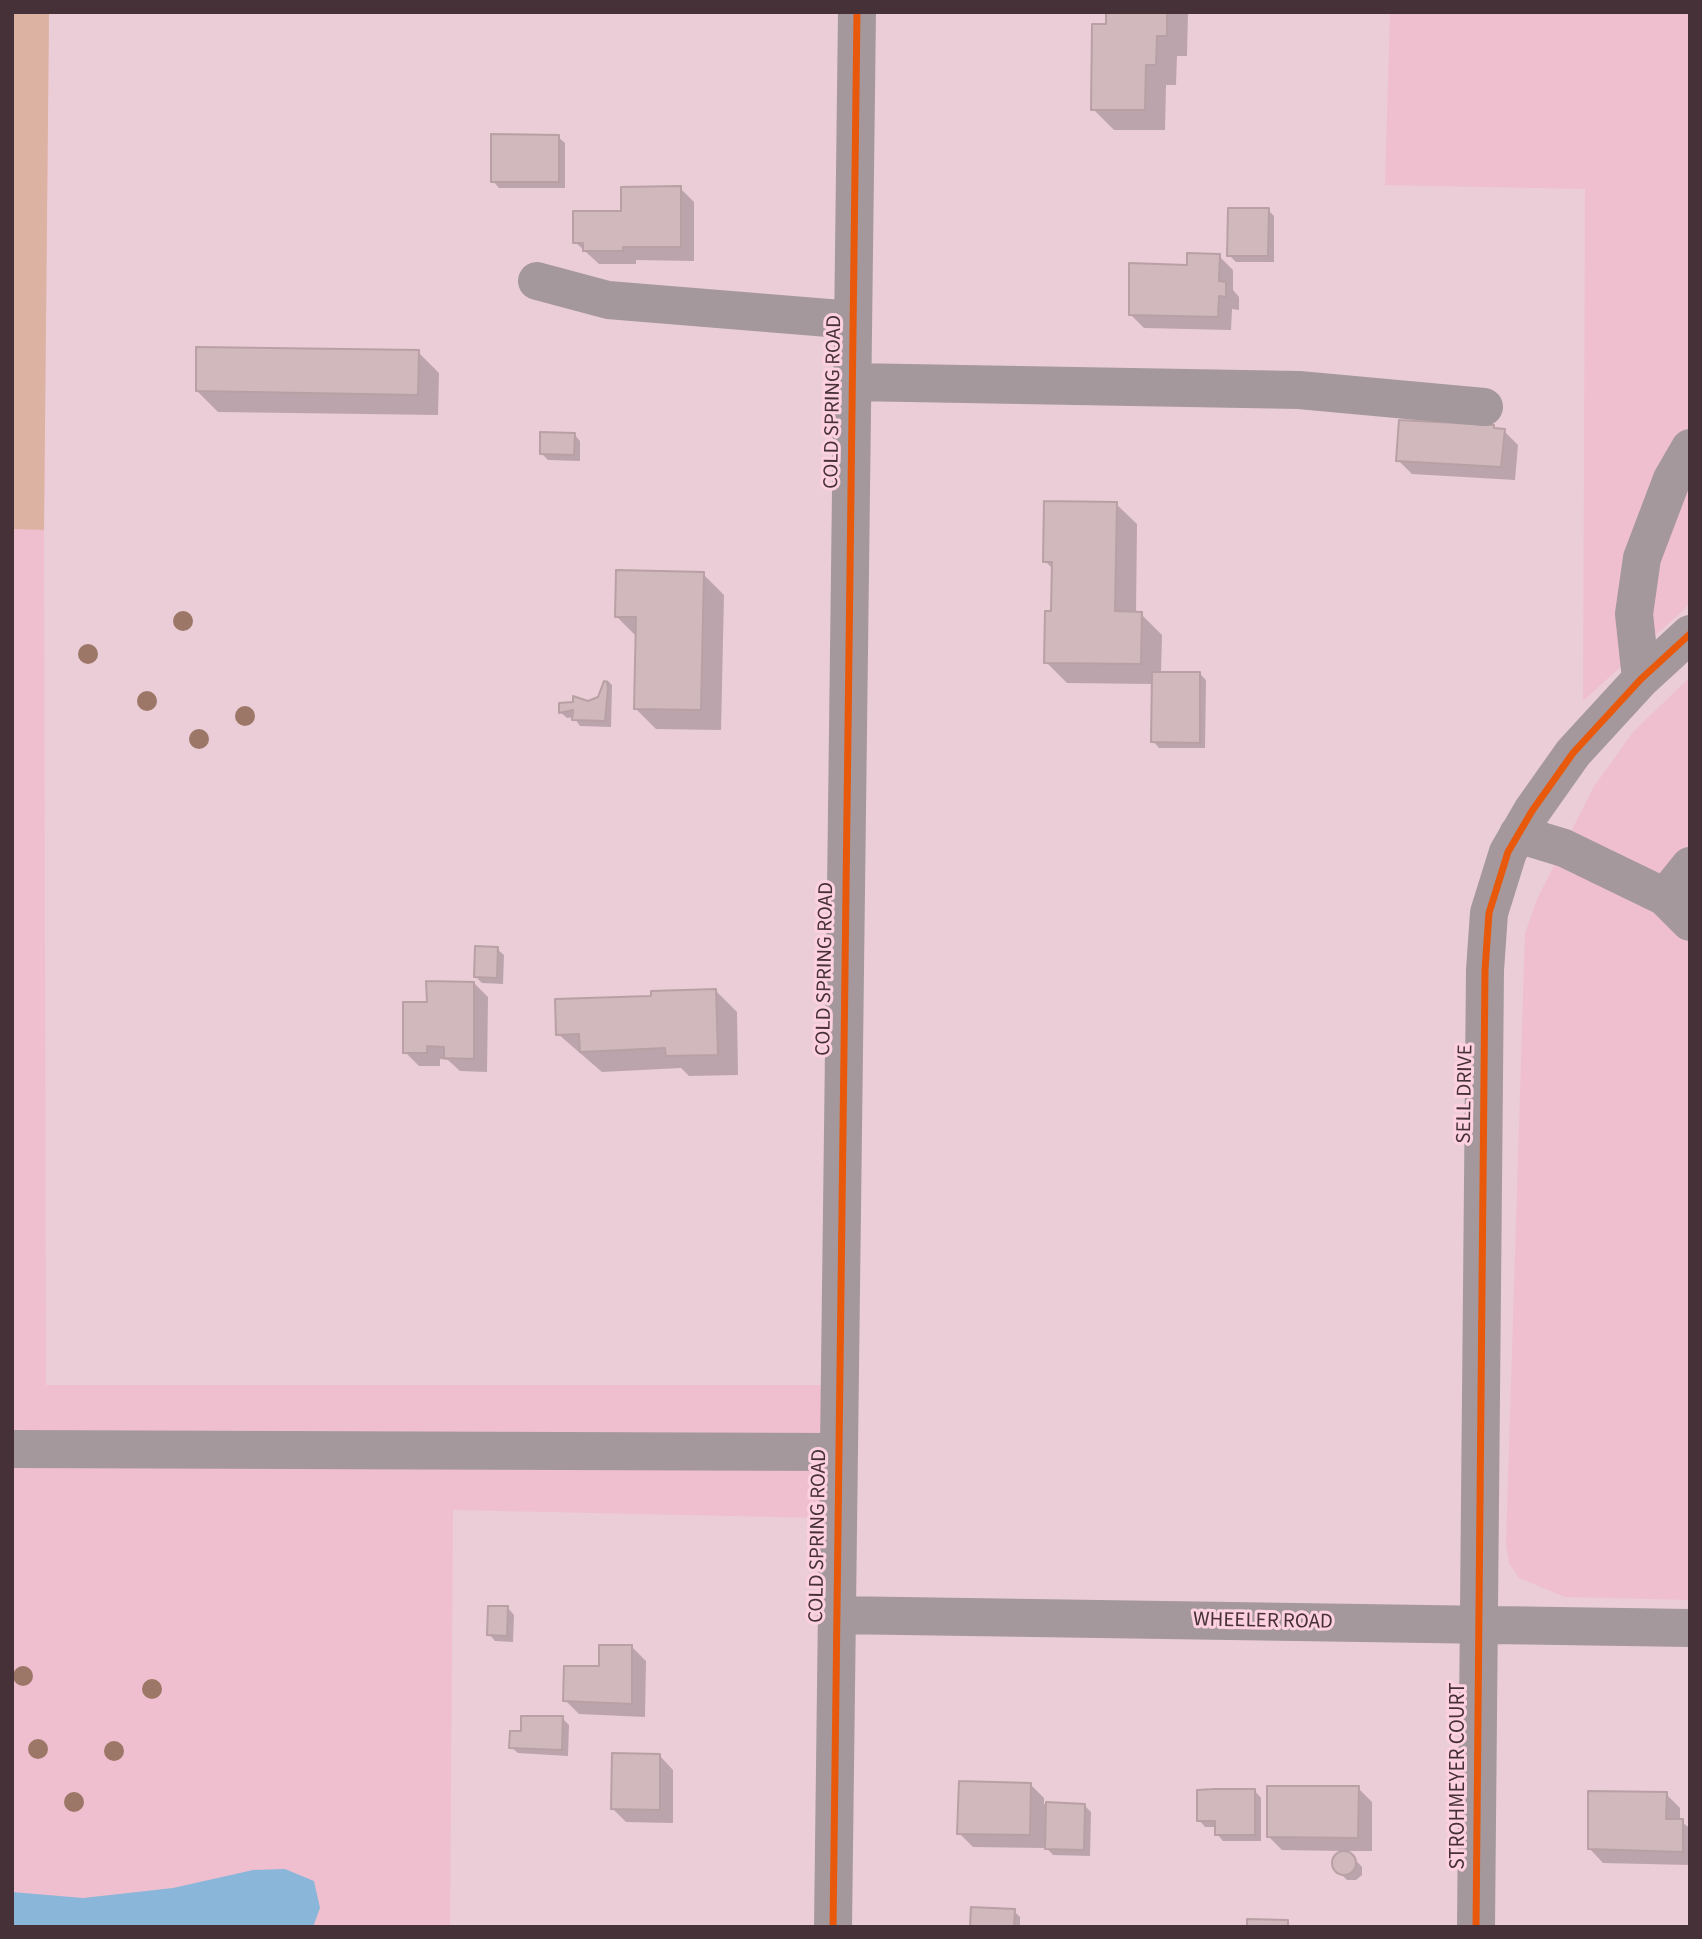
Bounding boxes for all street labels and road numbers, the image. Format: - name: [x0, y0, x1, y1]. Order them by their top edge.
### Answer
- street label: COLD SPRING ROAD: [820, 315, 848, 489]
- street label: COLD SPRING ROAD: [812, 882, 840, 1056]
- street label: SELL DRIVE: [1453, 1044, 1479, 1144]
- street label: COLD SPRING ROAD: [805, 1449, 833, 1623]
- street label: WHEELER ROAD: [1193, 1608, 1333, 1636]
- street label: STROHMEYER COURT: [1446, 1683, 1472, 1869]

